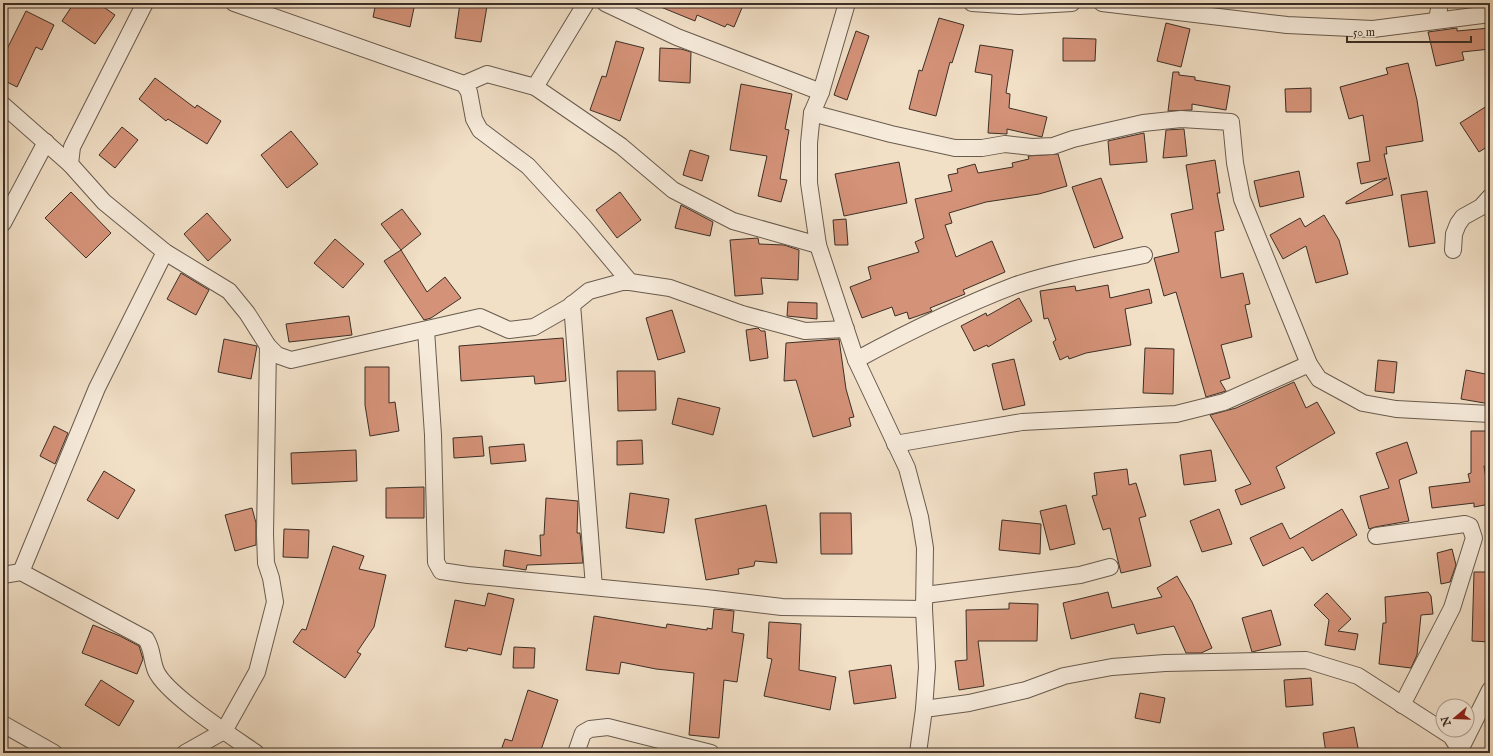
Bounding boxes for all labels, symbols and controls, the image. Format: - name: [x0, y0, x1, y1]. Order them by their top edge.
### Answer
- scale bar: [1347, 18, 1471, 44]
- text: 50 m: [1353, 25, 1375, 40]
- north arrow: [1435, 698, 1475, 738]
- text: N: [1438, 714, 1455, 729]

